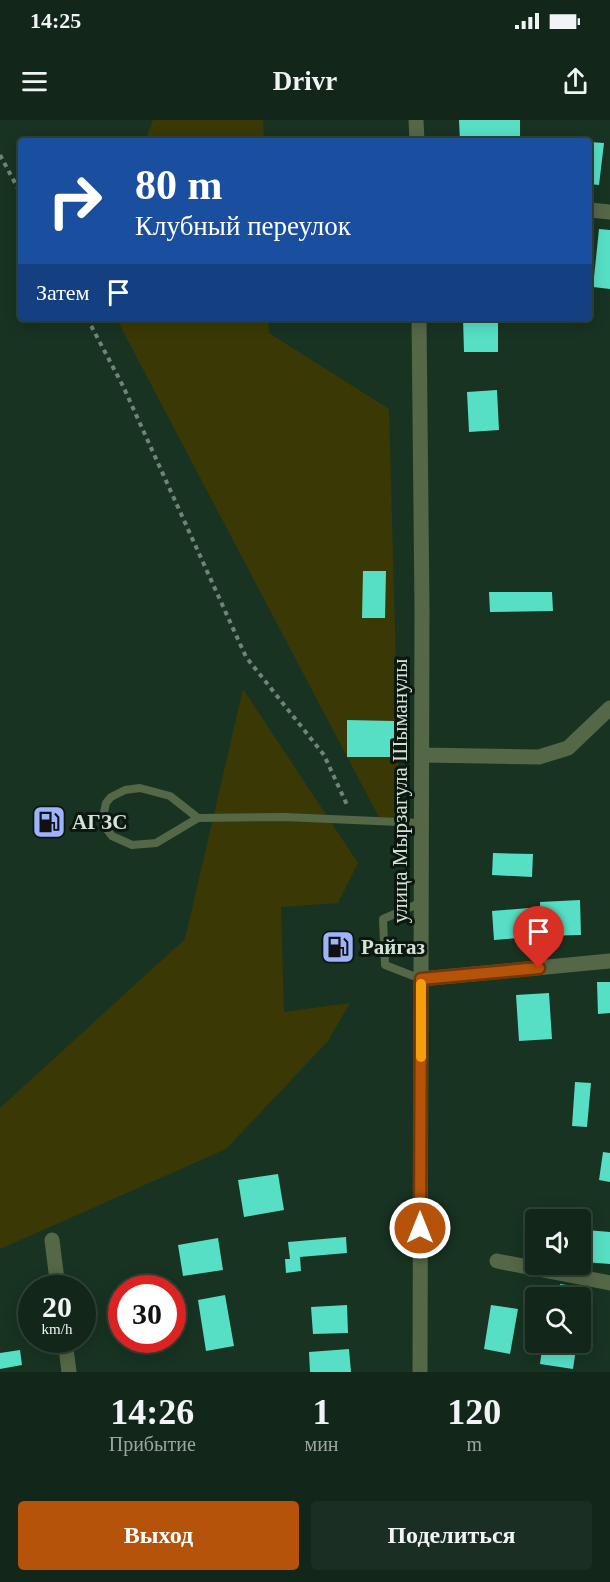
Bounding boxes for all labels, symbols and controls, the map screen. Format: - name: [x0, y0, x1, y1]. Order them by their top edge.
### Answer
- text: 14:25: [30, 8, 81, 33]
- icon: menu: [18, 65, 51, 98]
- icon: share: [559, 65, 592, 98]
- text: Drivr: [273, 66, 337, 96]
- icon: right: [36, 162, 114, 240]
- text: 80 m: [135, 162, 223, 208]
- text: Клубный переулок: [135, 211, 351, 241]
- icon: arrive: [102, 276, 135, 309]
- text: Затем: [36, 280, 90, 305]
- street label: улица Мырзагула Шыманулы: [388, 659, 412, 923]
- fuel station icon: АГЗС: [31, 804, 67, 840]
- place label: АГЗС: [72, 810, 127, 834]
- pin: [513, 906, 564, 968]
- icon: arrive: [522, 915, 555, 948]
- fuel station icon: Райгаз: [320, 929, 356, 965]
- place label: Райгаз: [361, 935, 425, 959]
- position arrow: [388, 1196, 452, 1260]
- map controls: [525, 1209, 591, 1353]
- button: sound: [525, 1209, 591, 1275]
- speed limit sign: 30: [108, 1275, 186, 1353]
- button: search: [525, 1287, 591, 1353]
- text: 20: [42, 1290, 72, 1323]
- text: km/h: [42, 1321, 72, 1337]
- text: 14:26: [110, 1392, 194, 1432]
- text: 1: [313, 1392, 331, 1432]
- text: 120: [447, 1392, 501, 1432]
- text: Прибытие: [109, 1433, 196, 1455]
- text: мин: [305, 1433, 339, 1455]
- text: m: [466, 1433, 482, 1455]
- button: Выход: [18, 1501, 299, 1570]
- button: Поделиться: [311, 1501, 592, 1570]

